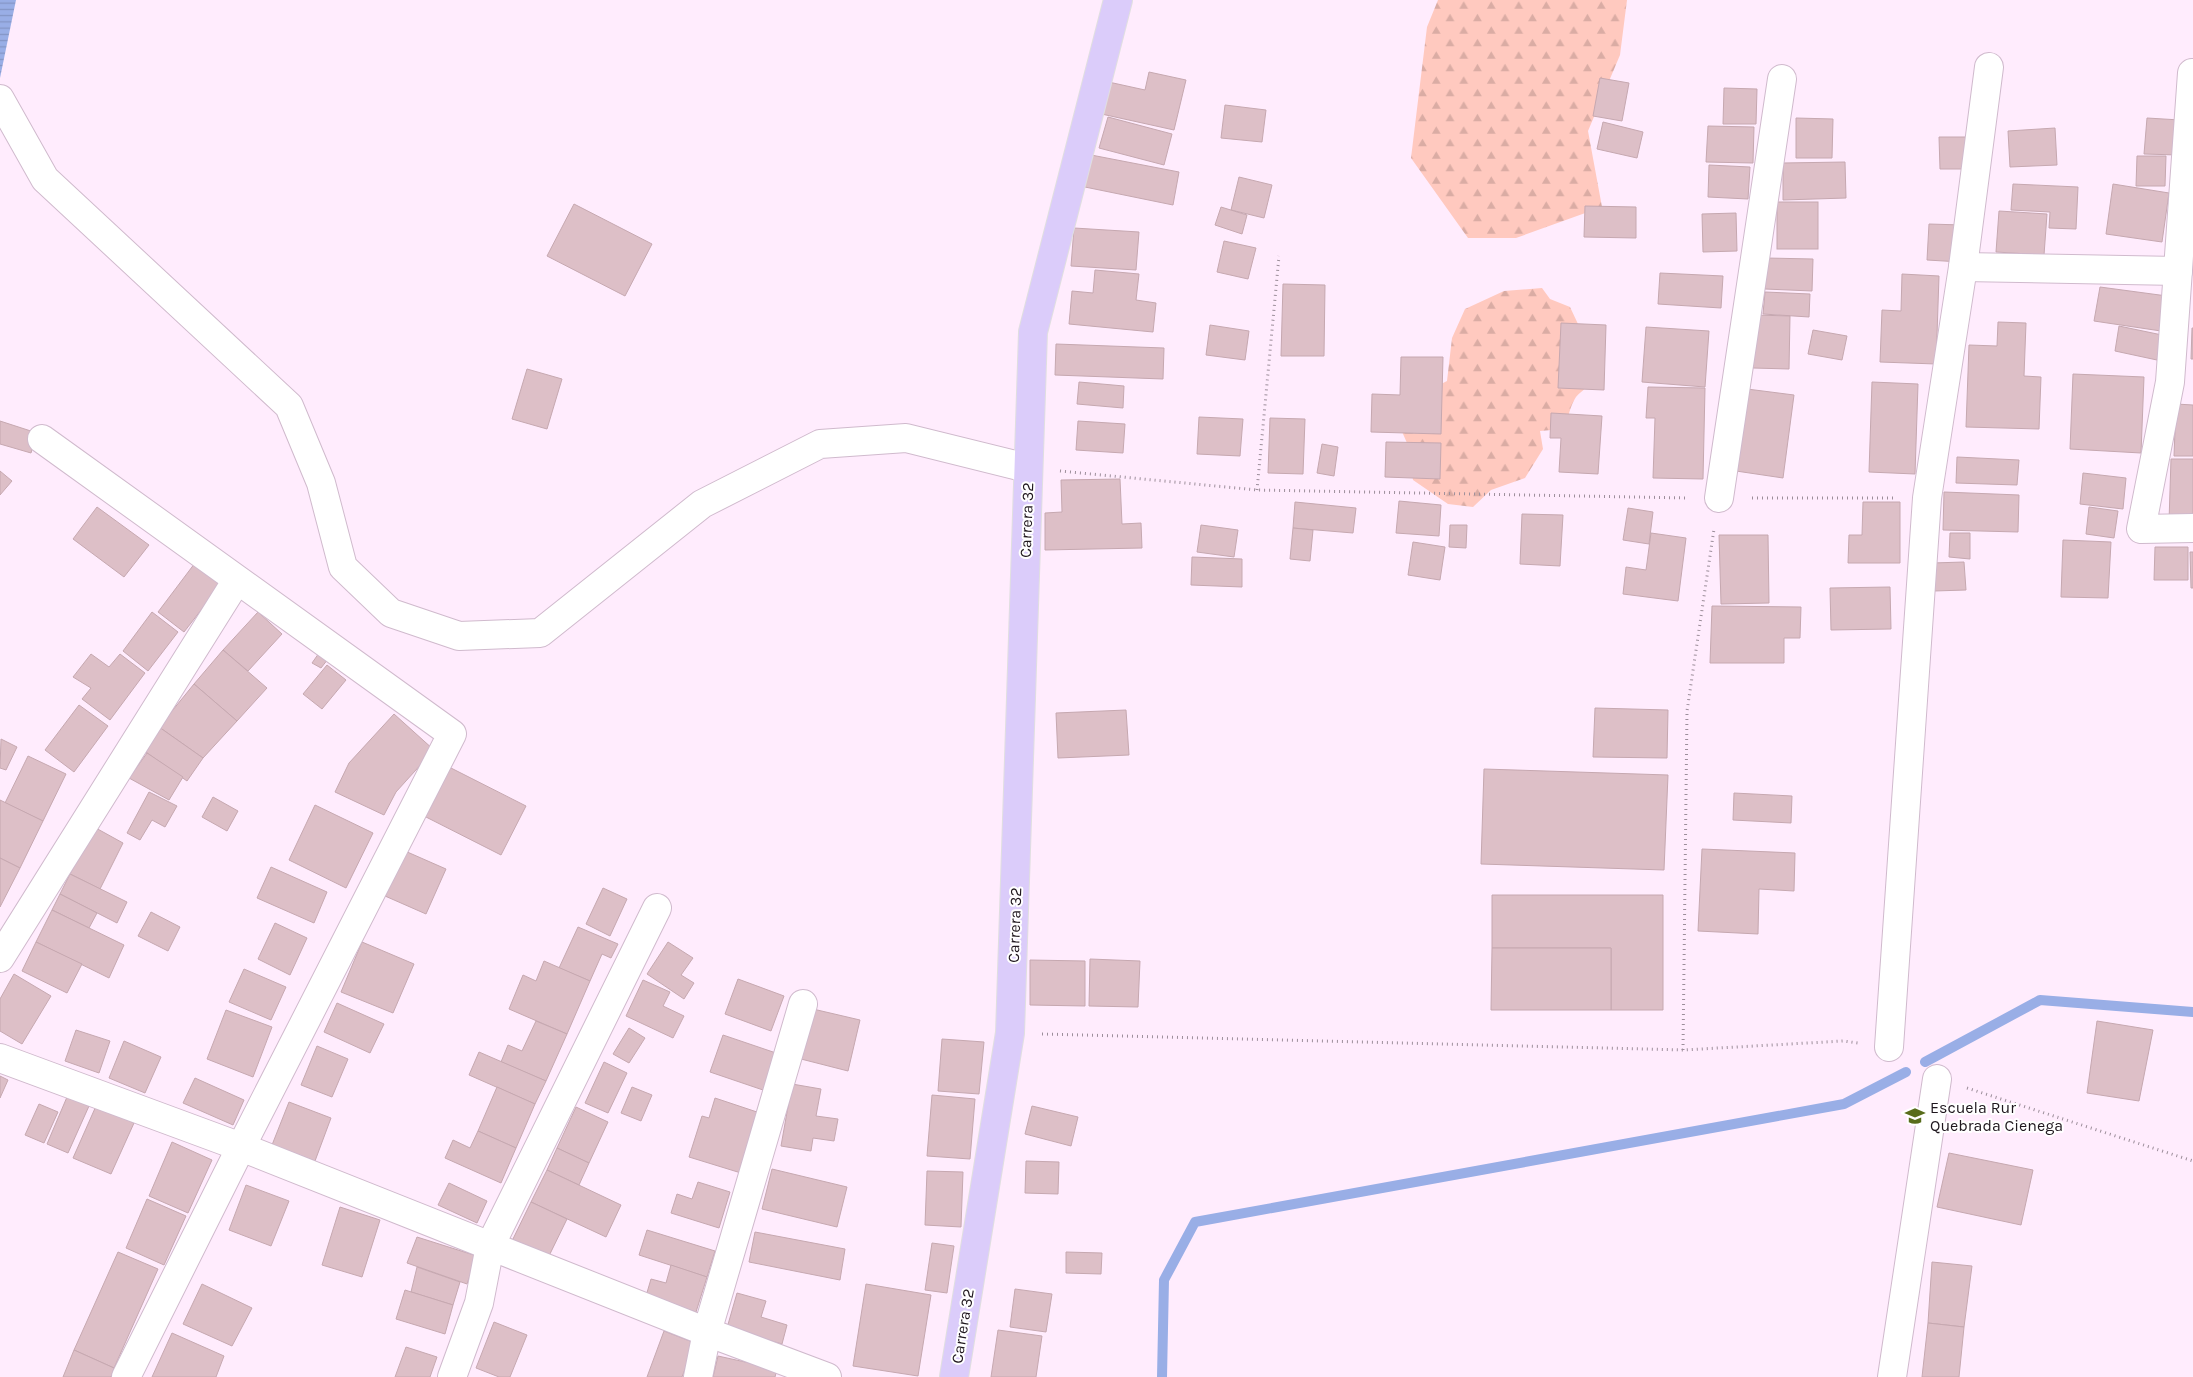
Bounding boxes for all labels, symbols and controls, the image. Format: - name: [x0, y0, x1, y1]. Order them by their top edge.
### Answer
- street label: Carrera 32: [1016, 482, 1037, 558]
- street label: Carrera 32: [1004, 887, 1025, 963]
- place label: Escuela Rur Quebrada Cienega: [1930, 1098, 2063, 1135]
- school or university icon: Escuela Rur Quebrada Cienega: [1904, 1105, 1926, 1127]
- street label: Carrera 32: [947, 1287, 978, 1365]

